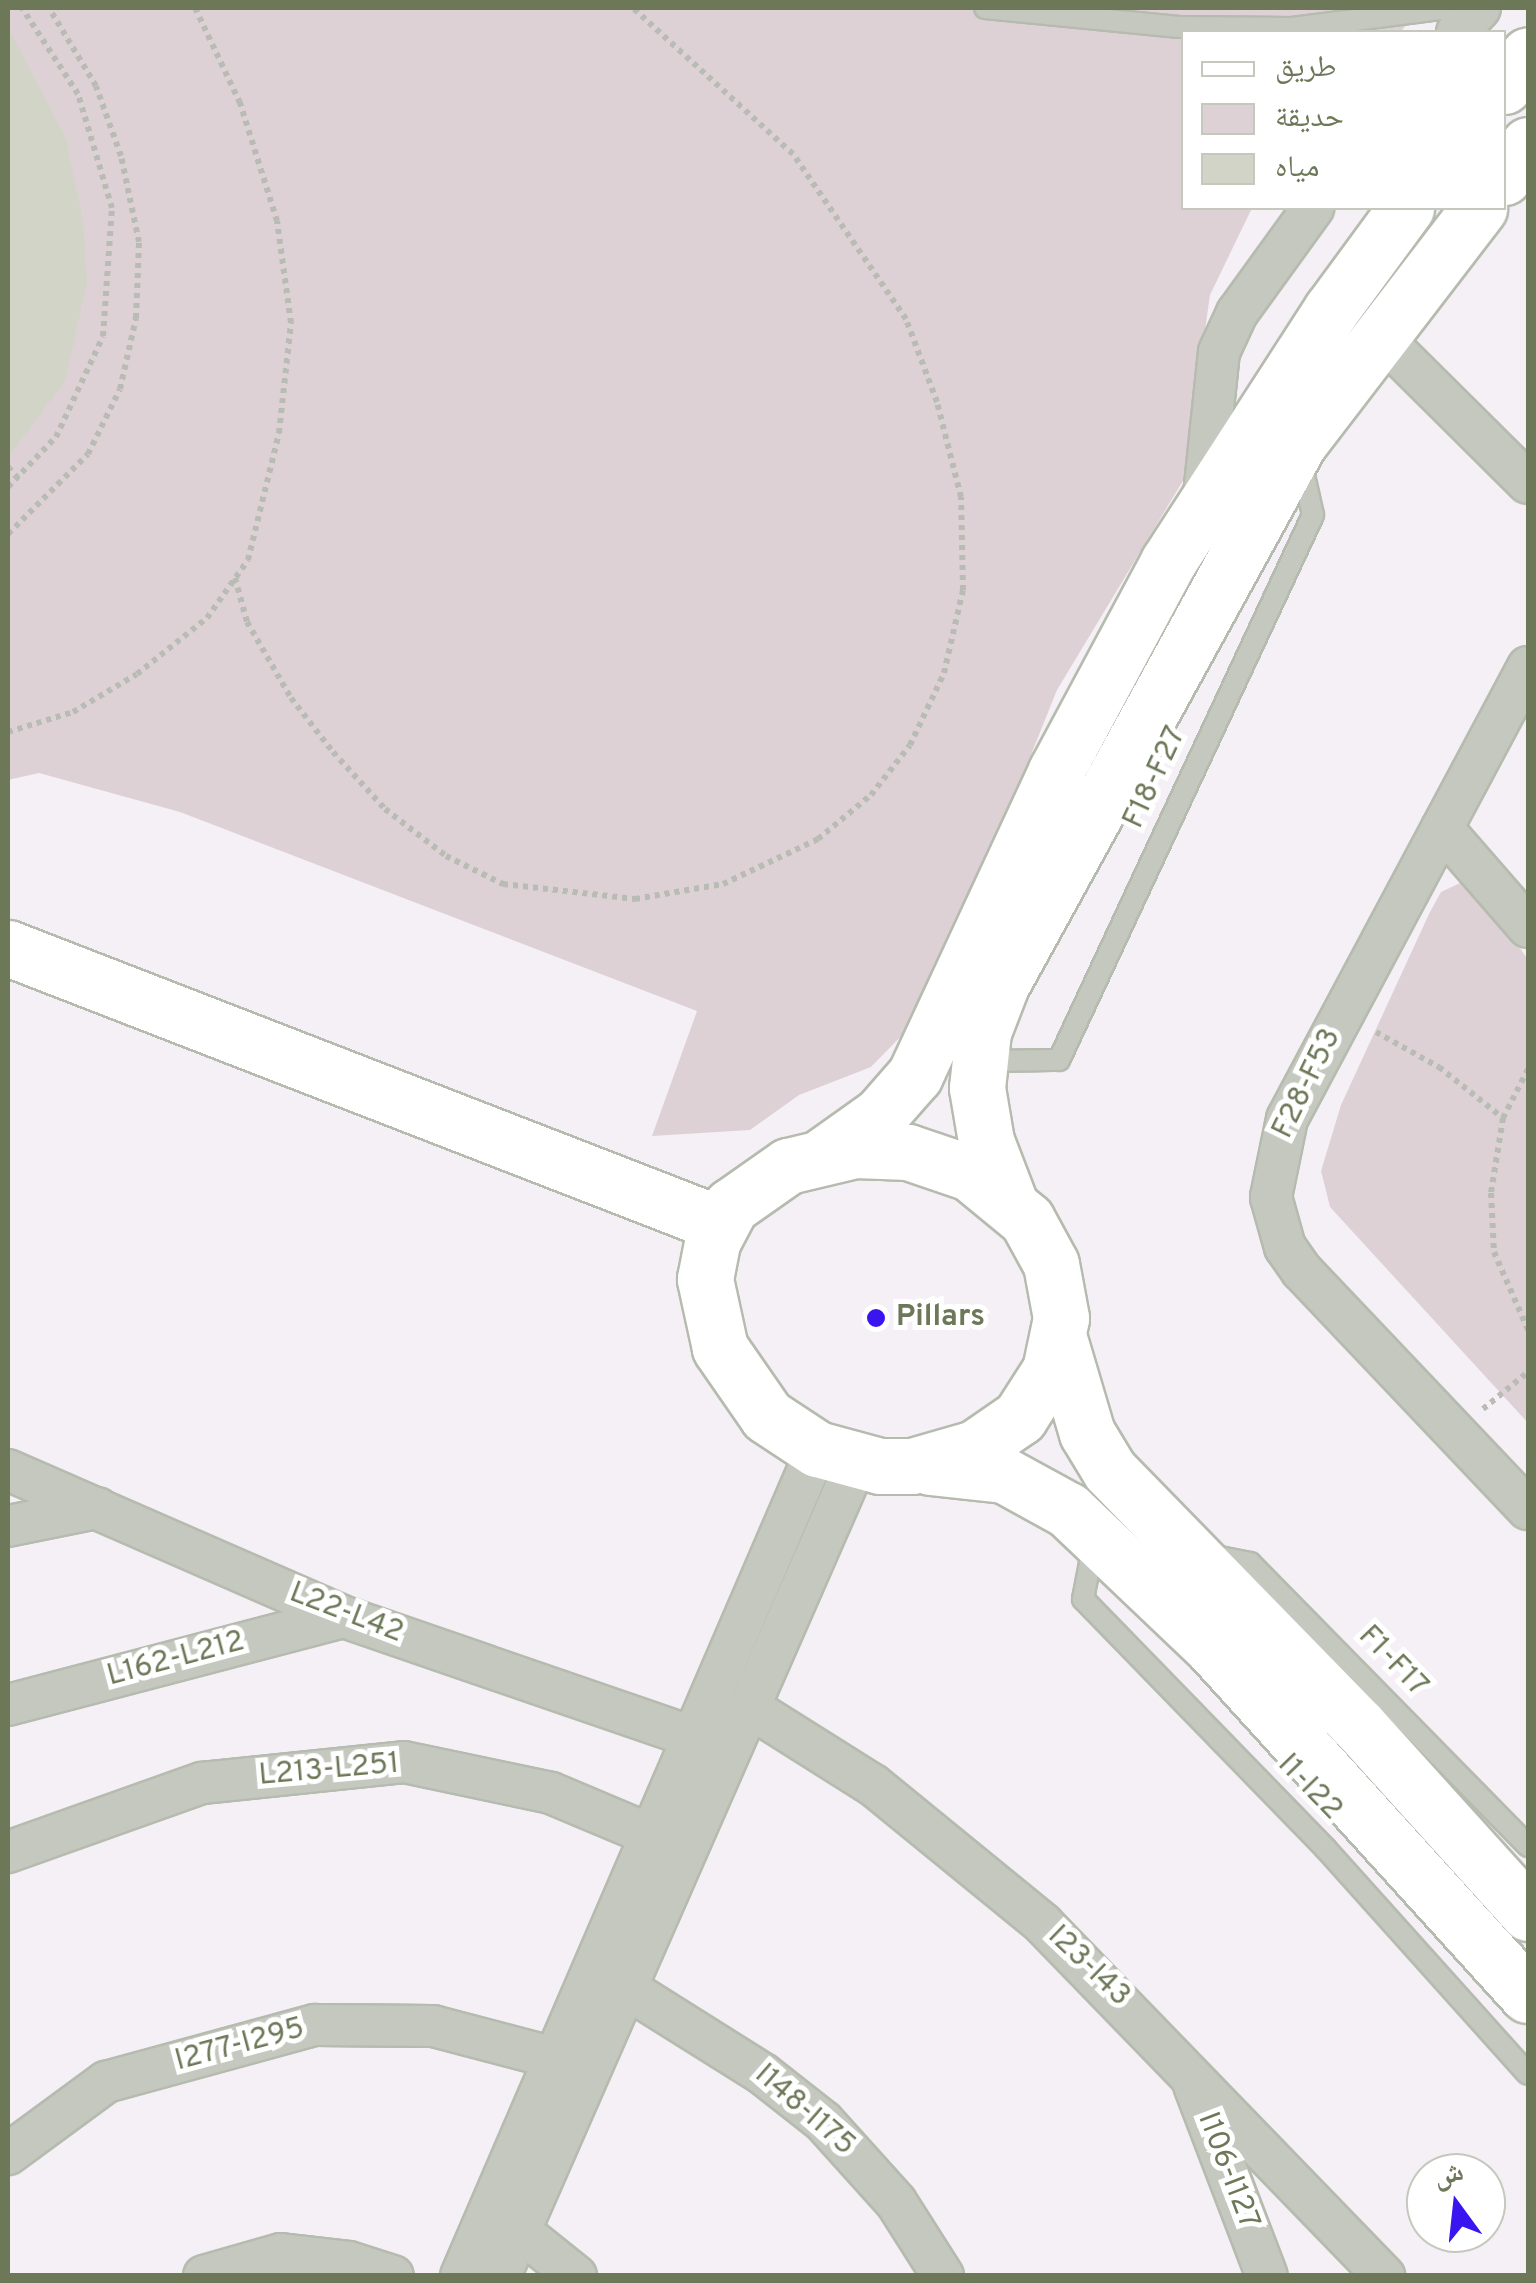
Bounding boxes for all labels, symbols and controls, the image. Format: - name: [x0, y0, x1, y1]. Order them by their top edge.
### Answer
- legend: [1181, 30, 1506, 210]
- text: طريق: [1275, 50, 1336, 87]
- text: حديقة: [1275, 100, 1344, 137]
- text: مياه: [1275, 150, 1319, 187]
- street label: F18-F27: [1117, 721, 1195, 835]
- street label: F28-F53: [1266, 1023, 1350, 1145]
- place label: Pillars: [896, 1300, 985, 1336]
- marker: Pillars: [865, 1307, 887, 1329]
- street label: L22-L42: [284, 1576, 408, 1652]
- street label: F1-F17: [1350, 1619, 1434, 1705]
- street label: L162-L212: [103, 1624, 249, 1696]
- street label: L213-L251: [257, 1747, 401, 1795]
- street label: I1-I22: [1269, 1747, 1349, 1829]
- street label: I23-I43: [1039, 1919, 1137, 2015]
- street label: I277-I295: [171, 2011, 309, 2081]
- street label: I148-I175: [746, 2058, 862, 2164]
- street label: I106-I127: [1188, 2108, 1266, 2234]
- north arrow: [1406, 2153, 1506, 2253]
- text: ش: [1430, 2155, 1468, 2197]

